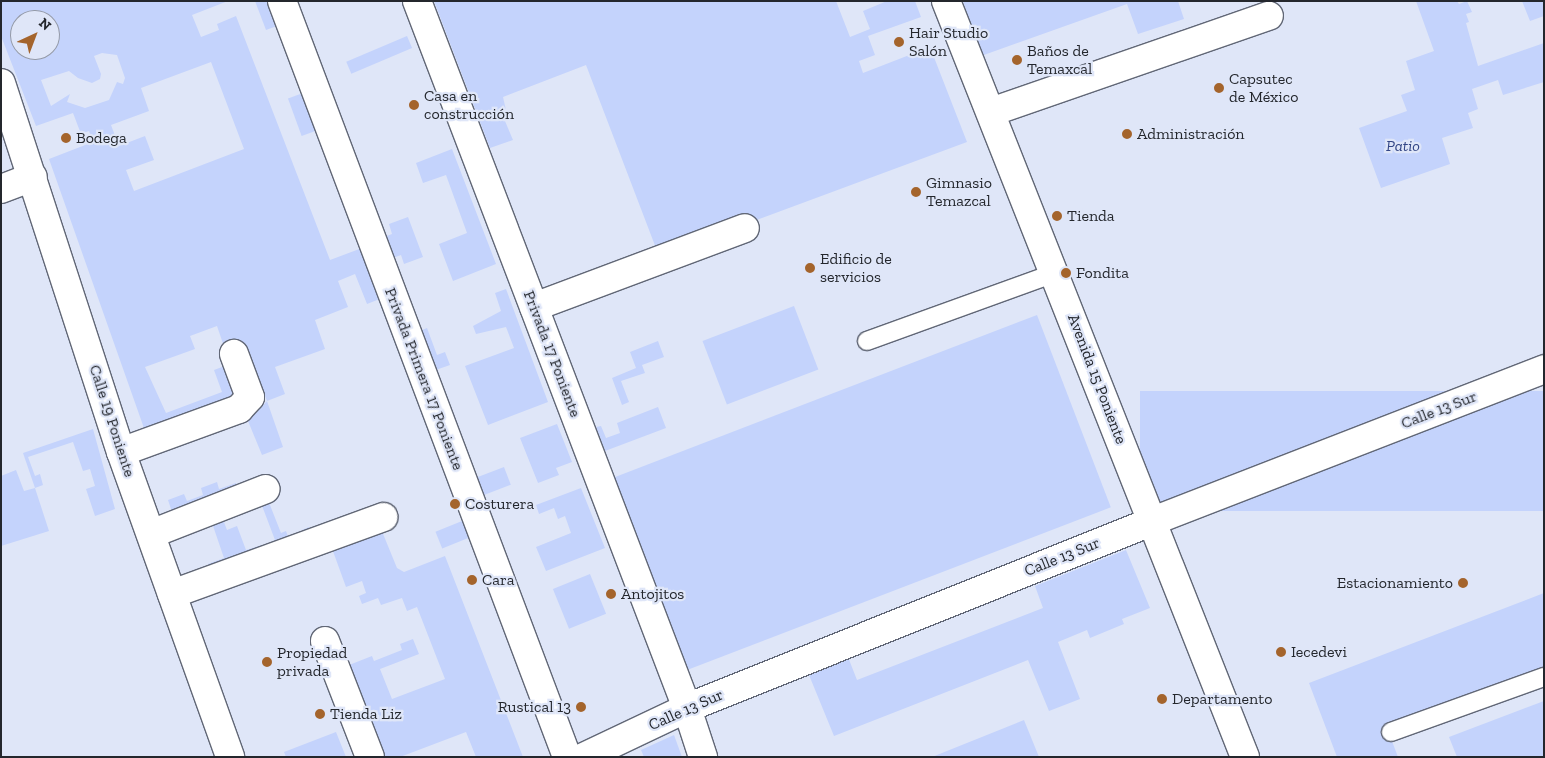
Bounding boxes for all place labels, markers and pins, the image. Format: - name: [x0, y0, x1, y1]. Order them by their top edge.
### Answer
- place label: Hair Studio Salón: [909, 23, 988, 61]
- marker: Hair Studio Salón: [893, 36, 905, 48]
- place label: Baños de Temaxcal: [1027, 41, 1092, 79]
- marker: Baños de Temaxcal: [1011, 54, 1023, 66]
- place label: Capsutec de México: [1229, 69, 1298, 107]
- marker: Capsutec de México: [1213, 82, 1225, 94]
- place label: Casa en construcción: [424, 86, 514, 124]
- marker: Casa en construcción: [408, 99, 420, 111]
- place label: Administración: [1137, 124, 1245, 144]
- place label: Bodega: [76, 128, 127, 148]
- marker: Administración: [1121, 128, 1133, 140]
- marker: Bodega: [60, 132, 72, 144]
- place label: Gimnasio Temazcal: [926, 173, 992, 211]
- marker: Gimnasio Temazcal: [910, 186, 922, 198]
- place label: Tienda: [1067, 206, 1115, 226]
- marker: Tienda: [1051, 210, 1063, 222]
- place label: Edificio de servicios: [820, 249, 892, 287]
- marker: Edificio de servicios: [804, 262, 816, 274]
- place label: Fondita: [1076, 263, 1129, 283]
- marker: Fondita: [1060, 267, 1072, 279]
- place label: Costurera: [465, 494, 534, 514]
- marker: Costurera: [449, 498, 461, 510]
- place label: Cara: [482, 570, 515, 590]
- place label: Estacionamiento: [1337, 573, 1453, 593]
- marker: Cara: [466, 574, 478, 586]
- marker: Estacionamiento: [1457, 577, 1469, 589]
- place label: Antojitos: [621, 584, 684, 604]
- marker: Antojitos: [605, 588, 617, 600]
- place label: Iecedevi: [1291, 642, 1347, 662]
- place label: Propiedad privada: [277, 643, 347, 681]
- marker: Iecedevi: [1275, 646, 1287, 658]
- marker: Propiedad privada: [261, 656, 273, 668]
- place label: Departamento: [1172, 689, 1272, 709]
- marker: Departamento: [1156, 693, 1168, 705]
- place label: Rustical 13: [498, 697, 571, 717]
- marker: Rustical 13: [575, 701, 587, 713]
- place label: Tienda Liz: [330, 704, 402, 724]
- marker: Tienda Liz: [314, 708, 326, 720]

